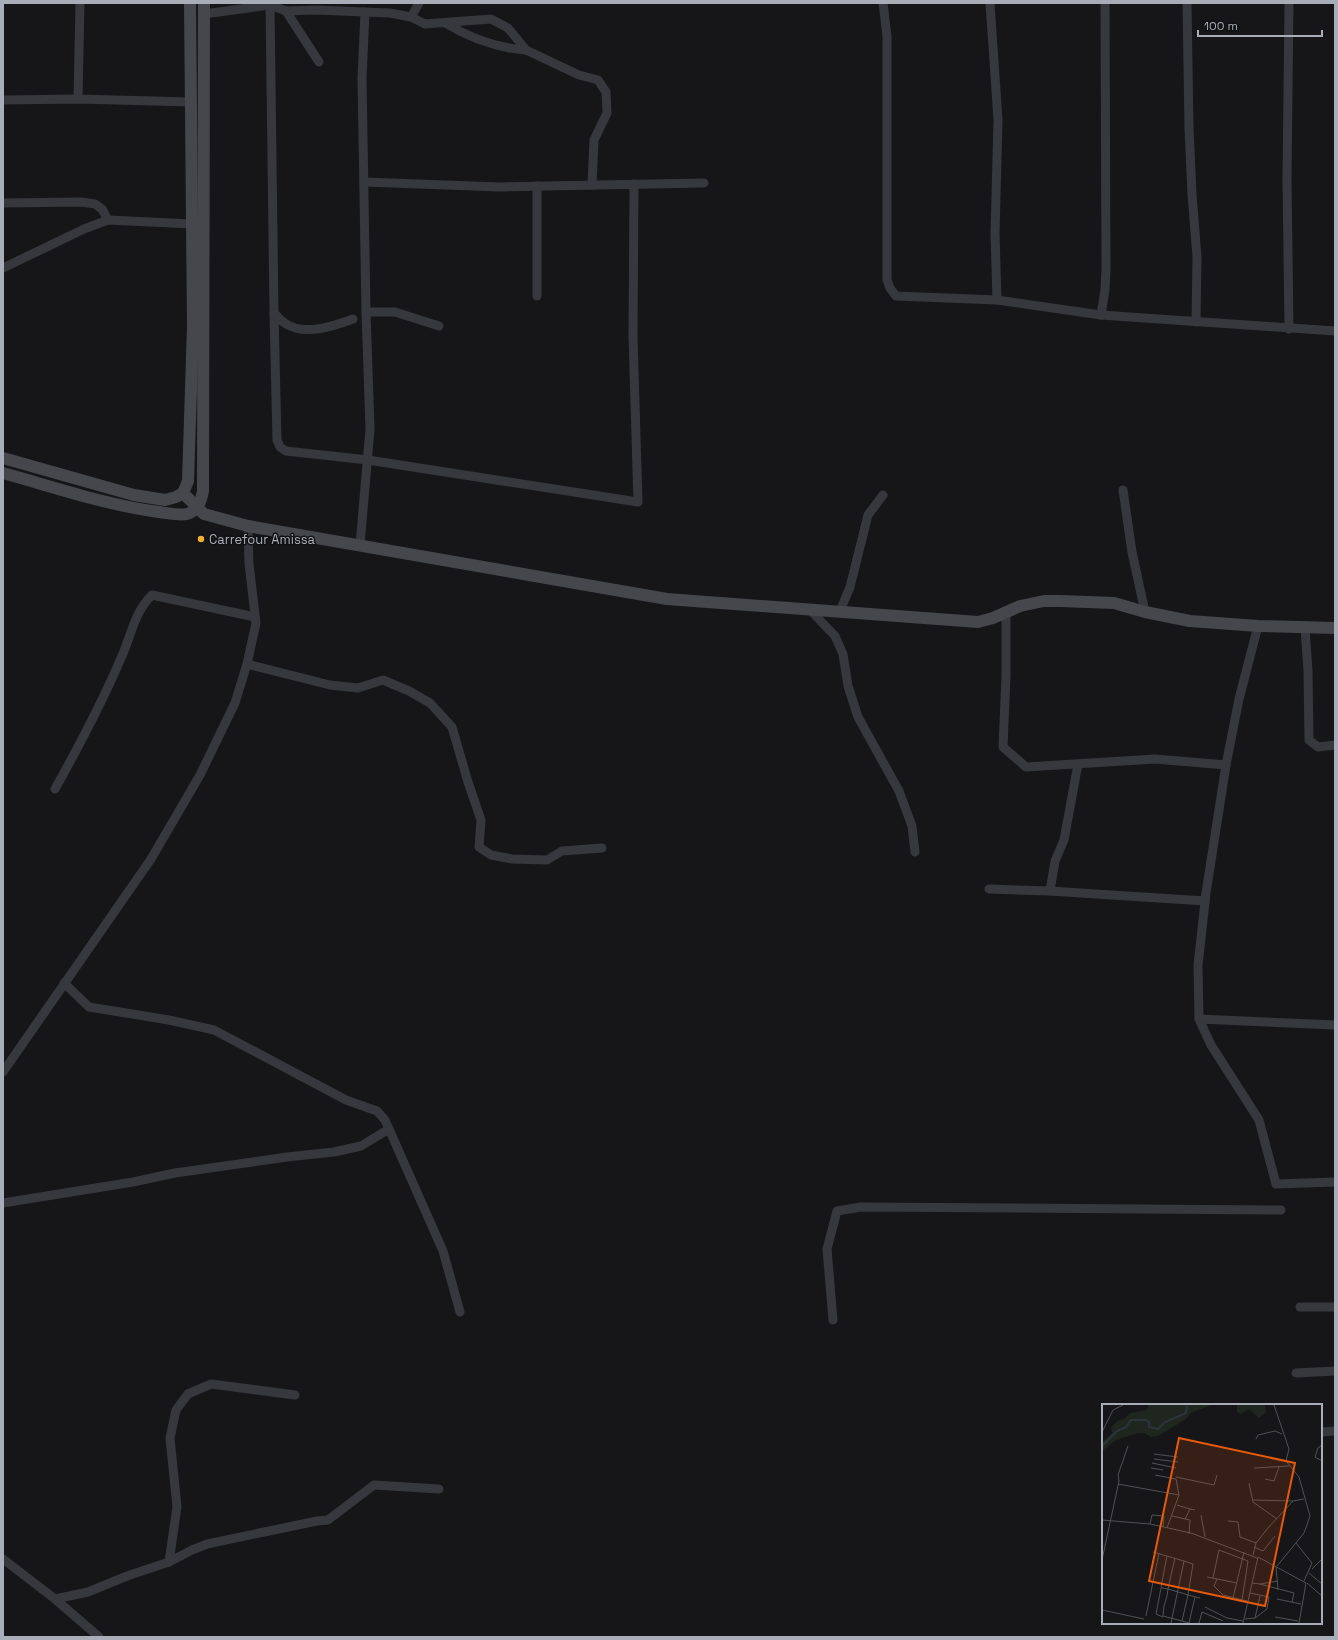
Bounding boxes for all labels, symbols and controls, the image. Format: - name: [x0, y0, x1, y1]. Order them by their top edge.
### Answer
- scale bar: [1198, 12, 1322, 38]
- text: 100 m: [1204, 18, 1238, 34]
- place label: Carrefour Amissa: [209, 531, 316, 548]
- marker: Carrefour Amissa: [196, 534, 206, 544]
- inset map: [1102, 1404, 1322, 1624]

